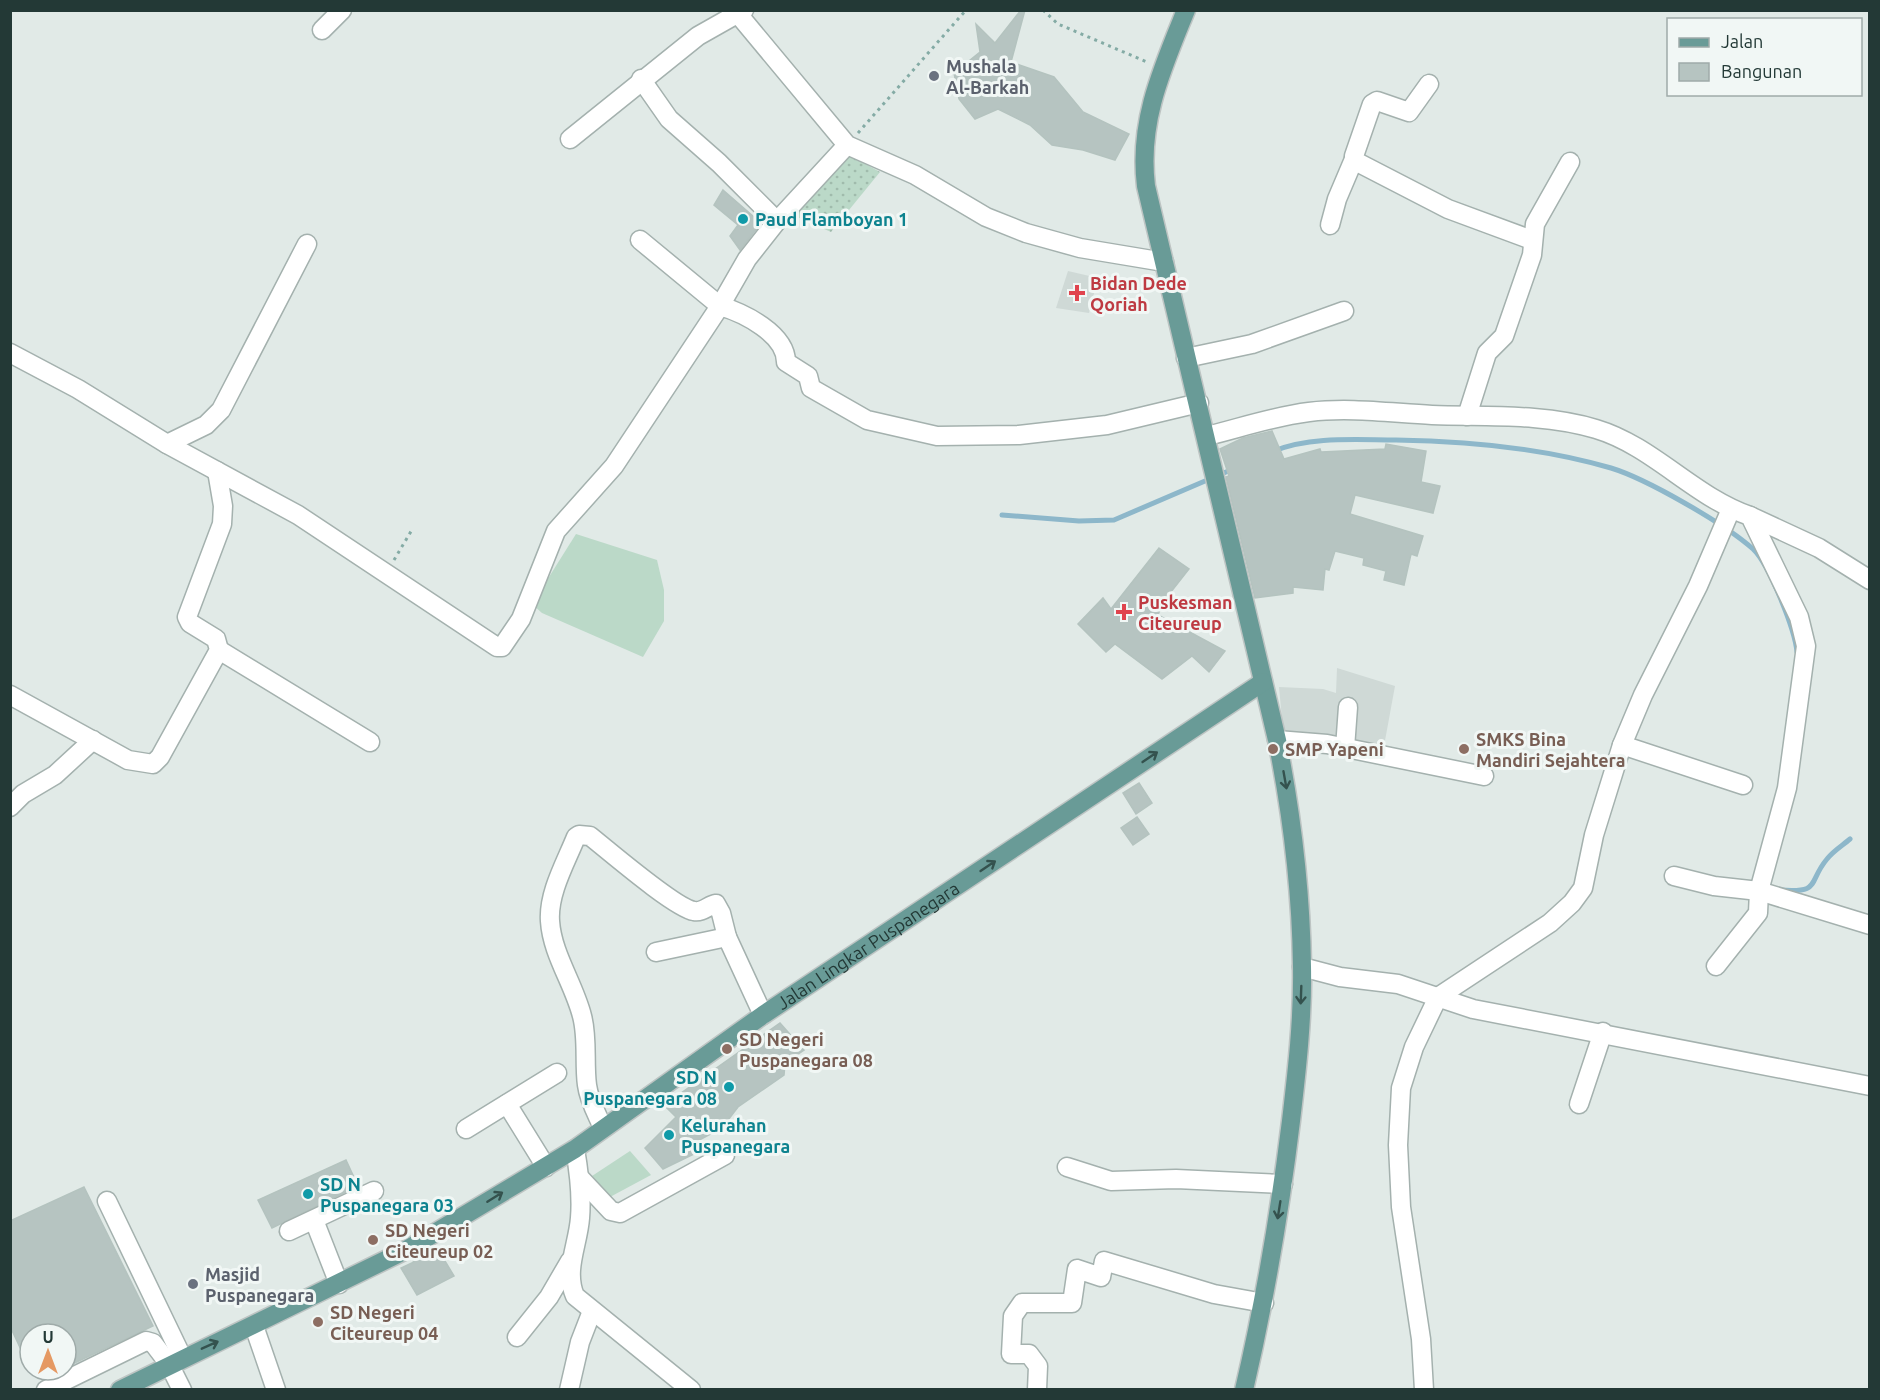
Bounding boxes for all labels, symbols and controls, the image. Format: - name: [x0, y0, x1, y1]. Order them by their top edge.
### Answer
- legend: [1667, 18, 1862, 96]
- text: Jalan: [1721, 31, 1763, 51]
- place label: Mushala Al-Barkah: [946, 56, 1029, 97]
- text: Bangunan: [1721, 61, 1802, 81]
- marker: Mushala Al-Barkah: [927, 69, 941, 83]
- place label: Paud Flamboyan 1: [755, 209, 908, 229]
- marker: Paud Flamboyan 1: [736, 212, 750, 226]
- place label: Bidan Dede Qoriah: [1090, 273, 1187, 314]
- marker: Bidan Dede Qoriah: [1068, 284, 1086, 302]
- place label: Puskesman Citeureup: [1138, 592, 1233, 633]
- marker: Puskesman Citeureup: [1115, 603, 1133, 621]
- place label: SMKS Bina Mandiri Sejahtera: [1476, 729, 1626, 770]
- place label: SMP Yapeni: [1285, 739, 1384, 759]
- marker: SMP Yapeni: [1266, 742, 1280, 756]
- marker: SMKS Bina Mandiri Sejahtera: [1457, 742, 1471, 756]
- one-way arrow: [1141, 751, 1158, 763]
- one-way arrow: [1280, 770, 1291, 789]
- one-way arrow: [979, 859, 996, 872]
- street label: Jalan Lingkar Puspanegara: [773, 877, 963, 1013]
- one-way arrow: [1296, 984, 1307, 1004]
- place label: SD Negeri Puspanegara 08: [739, 1029, 873, 1070]
- marker: SD Negeri Puspanegara 08: [720, 1042, 734, 1056]
- place label: SD N Puspanegara 08: [583, 1067, 717, 1108]
- marker: SD N Puspanegara 08: [722, 1080, 736, 1094]
- place label: Kelurahan Puspanegara: [681, 1115, 790, 1156]
- marker: Kelurahan Puspanegara: [662, 1128, 676, 1142]
- place label: SD N Puspanegara 03: [320, 1174, 454, 1215]
- marker: SD N Puspanegara 03: [301, 1187, 315, 1201]
- one-way arrow: [486, 1191, 503, 1203]
- one-way arrow: [1273, 1199, 1284, 1219]
- place label: SD Negeri Citeureup 02: [385, 1220, 493, 1261]
- marker: SD Negeri Citeureup 02: [366, 1233, 380, 1247]
- place label: Masjid Puspanegara: [205, 1264, 314, 1305]
- marker: Masjid Puspanegara: [186, 1277, 200, 1291]
- place label: SD Negeri Citeureup 04: [330, 1302, 438, 1343]
- marker: SD Negeri Citeureup 04: [311, 1315, 325, 1329]
- north arrow: [18, 1322, 78, 1382]
- text: U: [42, 1328, 54, 1346]
- one-way arrow: [201, 1339, 219, 1350]

